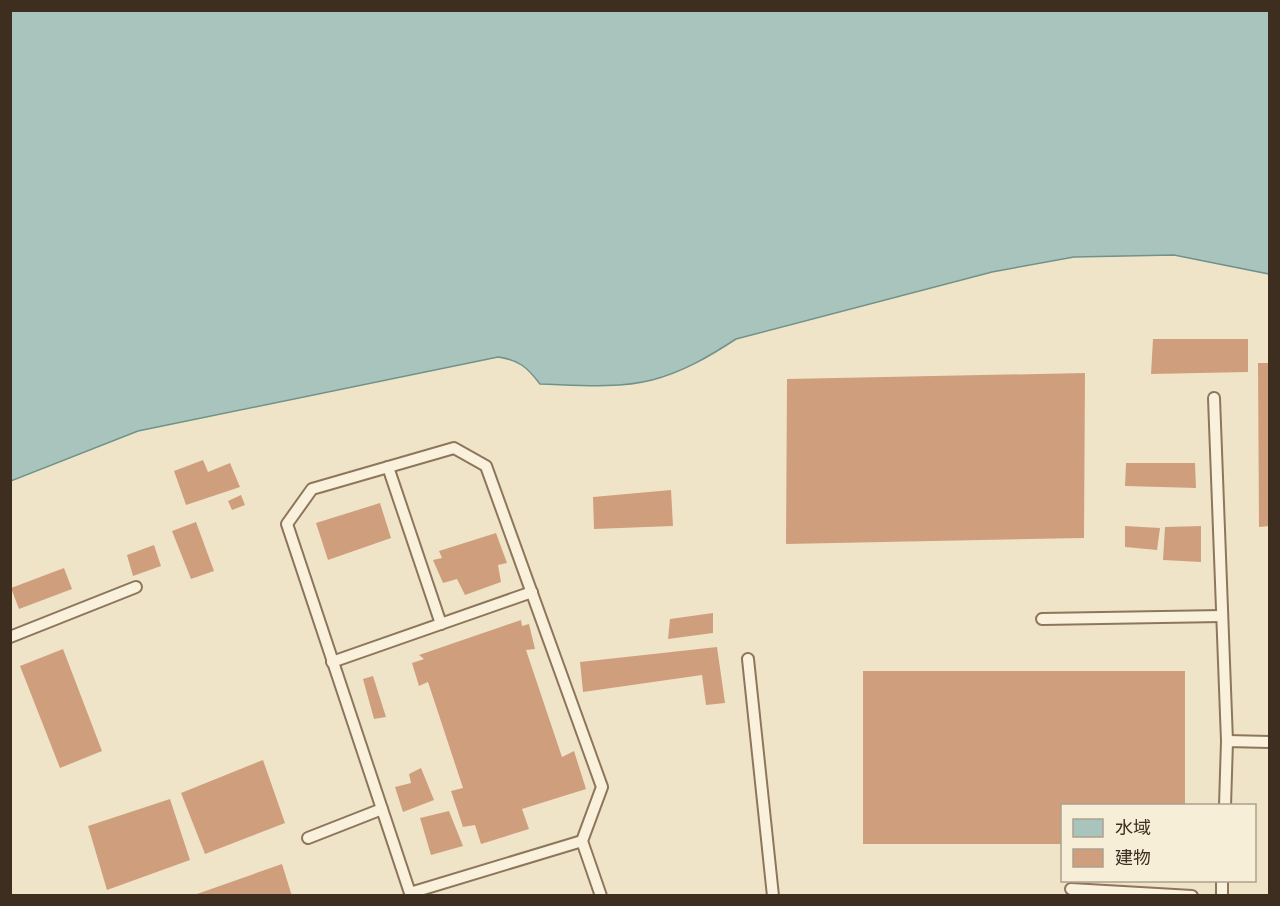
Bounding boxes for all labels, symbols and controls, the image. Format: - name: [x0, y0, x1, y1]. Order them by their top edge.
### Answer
- legend: [1061, 804, 1256, 882]
- text: 水域: [1115, 813, 1151, 840]
- text: 建物: [1115, 843, 1151, 870]

